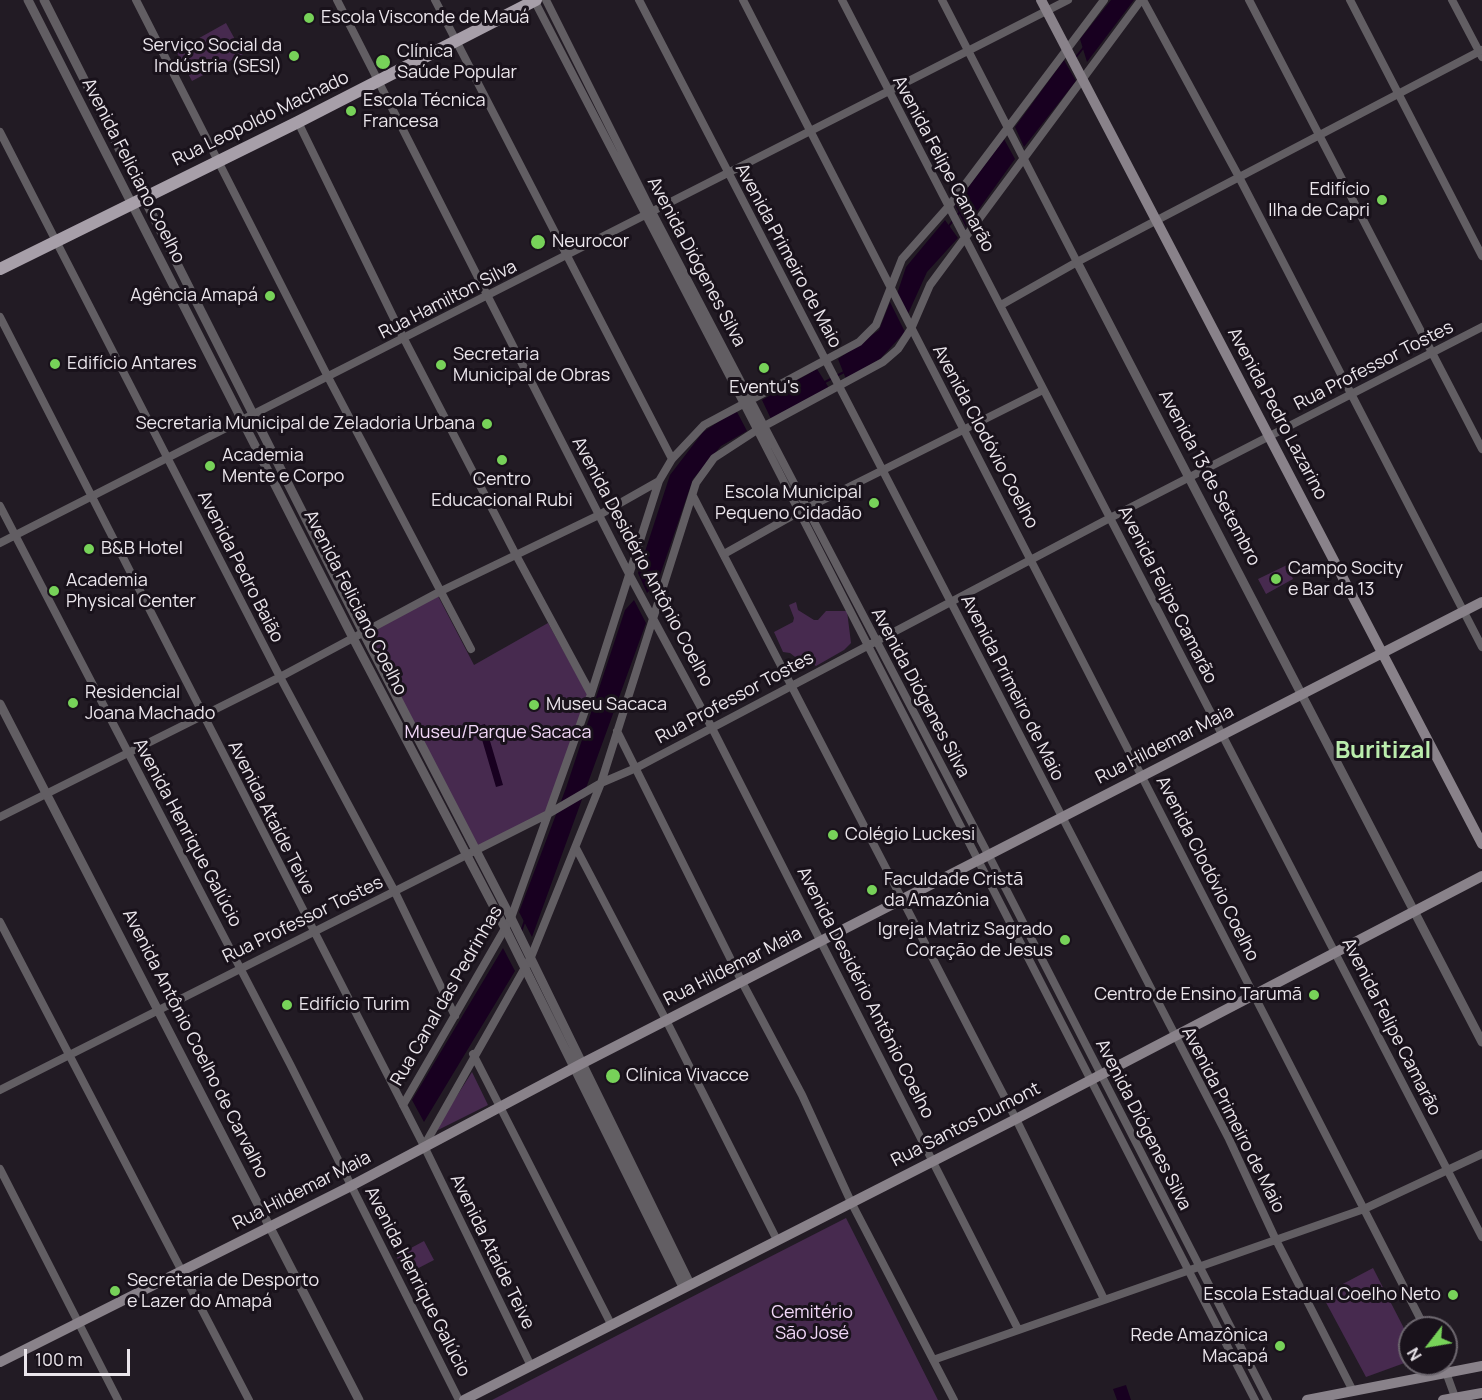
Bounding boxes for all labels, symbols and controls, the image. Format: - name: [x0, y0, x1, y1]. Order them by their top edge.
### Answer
- place label: Escola Visconde de Mauá: [321, 7, 529, 29]
- marker: Escola Visconde de Mauá: [302, 11, 316, 25]
- place label: Serviço Social da Indústria (SESI): [143, 35, 282, 78]
- place label: Clínica Saúde Popular: [397, 41, 517, 84]
- marker: Serviço Social da Indústria (SESI): [287, 49, 301, 63]
- marker: Clínica Saúde Popular: [374, 53, 392, 71]
- street label: Rua Leopoldo Machado: [169, 67, 353, 171]
- street label: Avenida Felipe Camarão: [887, 72, 999, 256]
- street label: Avenida Feliciano Coelho: [77, 75, 189, 267]
- place label: Escola Técnica Francesa: [363, 90, 486, 132]
- marker: Escola Técnica Francesa: [344, 104, 358, 118]
- street label: Avenida Primeiro de Maio: [730, 160, 846, 352]
- street label: Avenida Diógenes Silva: [642, 173, 750, 351]
- place label: Edifício Ilha de Capri: [1268, 179, 1370, 222]
- marker: Edifício Ilha de Capri: [1375, 193, 1389, 207]
- place label: Neurocor: [552, 231, 629, 253]
- marker: Neurocor: [529, 233, 547, 251]
- street label: Rua Hamilton Silva: [376, 256, 520, 344]
- place label: Agência Amapá: [130, 285, 258, 307]
- marker: Agência Amapá: [263, 289, 277, 303]
- street label: Rua Professor Tostes: [1291, 316, 1457, 416]
- street label: Avenida Pedro Lazarino: [1222, 324, 1332, 504]
- street label: Avenida Clodóvio Coelho: [927, 342, 1043, 532]
- place label: Secretaria Municipal de Obras: [453, 344, 610, 386]
- place label: Edifício Antares: [67, 353, 197, 375]
- marker: Edifício Antares: [48, 357, 62, 371]
- marker: Secretaria Municipal de Obras: [434, 358, 448, 372]
- marker: Eventu's: [757, 361, 771, 375]
- place label: Eventu's: [729, 377, 799, 399]
- street label: Avenida 13 de Setembro: [1153, 386, 1265, 570]
- place label: Secretaria Municipal de Zeladoria Urbana: [135, 413, 475, 435]
- marker: Secretaria Municipal de Zeladoria Urbana: [480, 417, 494, 431]
- street label: Avenida Desidério Antônio Coelho: [567, 434, 717, 690]
- place label: Academia Mente e Corpo: [222, 445, 344, 488]
- marker: Centro Educacional Rubi: [495, 453, 509, 467]
- marker: Academia Mente e Corpo: [203, 459, 217, 473]
- place label: Centro Educacional Rubi: [431, 469, 573, 512]
- place label: Escola Municipal Pequeno Cidadão: [715, 482, 862, 524]
- street label: Avenida Pedro Baião: [192, 488, 288, 646]
- marker: Escola Municipal Pequeno Cidadão: [867, 496, 881, 510]
- street label: Avenida Felipe Camarão: [1113, 503, 1221, 687]
- street label: Avenida Feliciano Coelho: [299, 507, 411, 699]
- place label: B&B Hotel: [101, 538, 183, 560]
- marker: B&B Hotel: [82, 542, 96, 556]
- place label: Campo Socity e Bar da 13: [1288, 558, 1403, 600]
- place label: Academia Physical Center: [66, 570, 196, 612]
- marker: Campo Socity e Bar da 13: [1269, 572, 1283, 586]
- marker: Academia Physical Center: [47, 584, 61, 598]
- street label: Avenida Primeiro de Maio: [956, 591, 1068, 785]
- street label: Avenida Diógenes Silva: [866, 604, 974, 782]
- street label: Rua Professor Tostes: [652, 647, 818, 749]
- place label: Residencial Joana Machado: [85, 682, 215, 724]
- place label: Museu Sacaca: [546, 694, 667, 716]
- marker: Residencial Joana Machado: [66, 696, 80, 710]
- marker: Museu Sacaca: [527, 698, 541, 712]
- street label: Rua Hildemar Maia: [1092, 701, 1238, 789]
- park label: Museu/Parque Sacaca: [405, 722, 591, 744]
- street label: Avenida Henrique Galúcio: [128, 735, 246, 931]
- district label: Buritizal: [1335, 737, 1431, 765]
- street label: Avenida Ataíde Teive: [223, 738, 319, 898]
- street label: Avenida Clodóvio Coelho: [1151, 773, 1263, 965]
- place label: Colégio Luckesi: [845, 824, 975, 846]
- marker: Colégio Luckesi: [826, 828, 840, 842]
- street label: Avenida Desidério Antônio Coelho: [792, 864, 938, 1122]
- place label: Faculdade Cristã da Amazônia: [884, 869, 1023, 912]
- street label: Rua Professor Tostes: [219, 872, 387, 968]
- marker: Faculdade Cristã da Amazônia: [865, 883, 879, 897]
- street label: Rua Canal das Pedrinhas: [387, 902, 507, 1090]
- street label: Avenida Antônio Coelho de Carvalho: [117, 906, 273, 1182]
- place label: Igreja Matriz Sagrado Coração de Jesus: [878, 919, 1053, 962]
- street label: Rua Hildemar Maia: [660, 923, 806, 1011]
- marker: Igreja Matriz Sagrado Coração de Jesus: [1058, 933, 1072, 947]
- street label: Avenida Felipe Camarão: [1337, 935, 1445, 1119]
- place label: Centro de Ensino Tarumã: [1094, 984, 1302, 1006]
- marker: Centro de Ensino Tarumã: [1307, 988, 1321, 1002]
- place label: Edifício Turim: [299, 994, 410, 1016]
- marker: Edifício Turim: [280, 998, 294, 1012]
- street label: Avenida Primeiro de Maio: [1177, 1023, 1289, 1217]
- street label: Avenida Diógenes Silva: [1090, 1036, 1196, 1214]
- place label: Clínica Vivacce: [626, 1065, 749, 1087]
- marker: Clínica Vivacce: [604, 1067, 622, 1085]
- street label: Rua Santos Dumont: [888, 1078, 1044, 1172]
- street label: Rua Hildemar Maia: [229, 1147, 375, 1235]
- street label: Avenida Ataíde Teive: [445, 1171, 539, 1333]
- street label: Avenida Henrique Galúcio: [360, 1183, 474, 1381]
- place label: Secretaria de Desporto e Lazer do Amapá: [127, 1270, 319, 1312]
- marker: Secretaria de Desporto e Lazer do Amapá: [108, 1284, 122, 1298]
- place label: Escola Estadual Coelho Neto: [1204, 1284, 1441, 1306]
- marker: Escola Estadual Coelho Neto: [1446, 1288, 1460, 1302]
- park label: Cemitério São José: [771, 1302, 853, 1344]
- north arrow: [1398, 1316, 1458, 1376]
- place label: Rede Amazônica Macapá: [1130, 1325, 1268, 1368]
- scale bar: [27, 1337, 134, 1375]
- marker: Rede Amazônica Macapá: [1273, 1339, 1287, 1353]
- text: N: [1402, 1344, 1427, 1365]
- text: 100 m: [35, 1347, 83, 1371]

